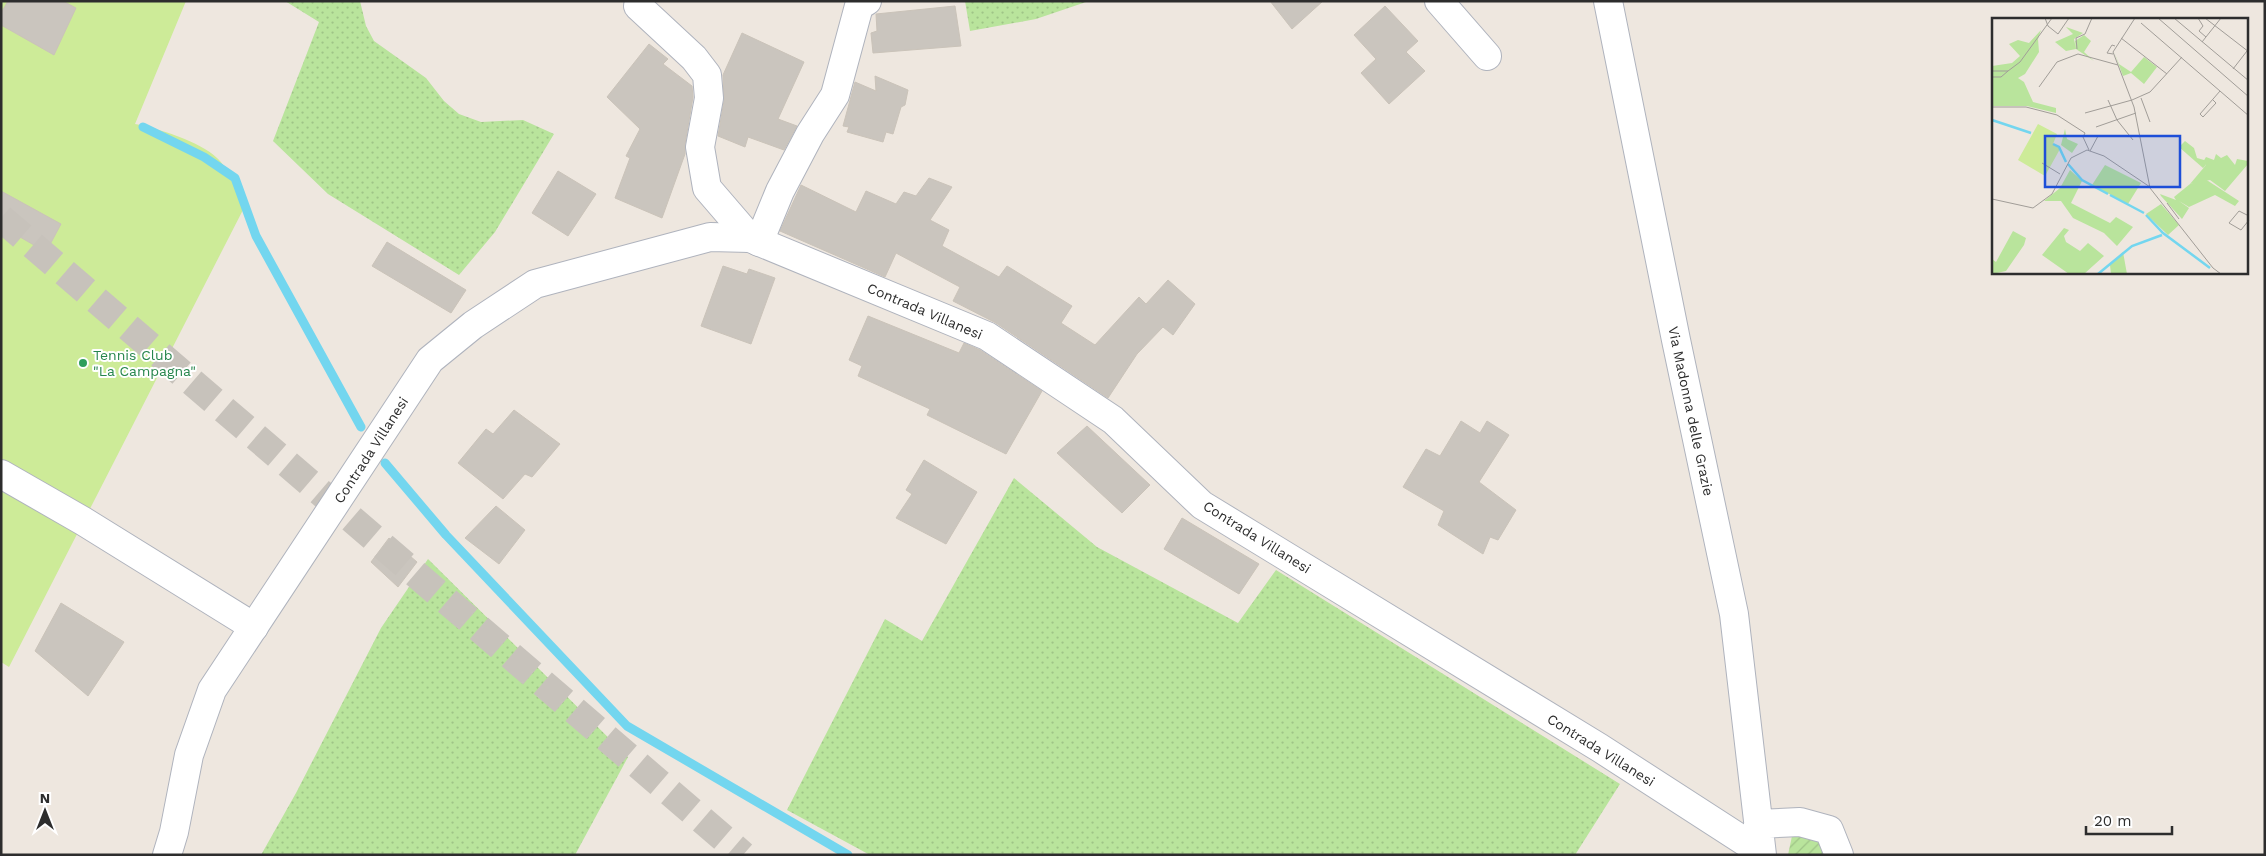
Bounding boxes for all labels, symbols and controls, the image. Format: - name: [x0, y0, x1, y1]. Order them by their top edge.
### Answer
- inset map: [1992, 18, 2248, 274]
- street label: Contrada Villanesi: [865, 279, 985, 343]
- street label: Via Madonna delle Grazie: [1665, 325, 1717, 497]
- place label: Tennis Club "La Campagna": [93, 347, 196, 379]
- marker: Tennis Club "La Campagna": [77, 357, 89, 369]
- street label: Contrada Villanesi: [331, 394, 411, 506]
- street label: Contrada Villanesi: [1200, 497, 1314, 577]
- street label: Contrada Villanesi: [1544, 710, 1658, 790]
- north arrow: [20, 786, 70, 836]
- text: N: [40, 790, 50, 806]
- scale bar: [2086, 804, 2172, 836]
- text: 20 m: [2094, 812, 2132, 830]

